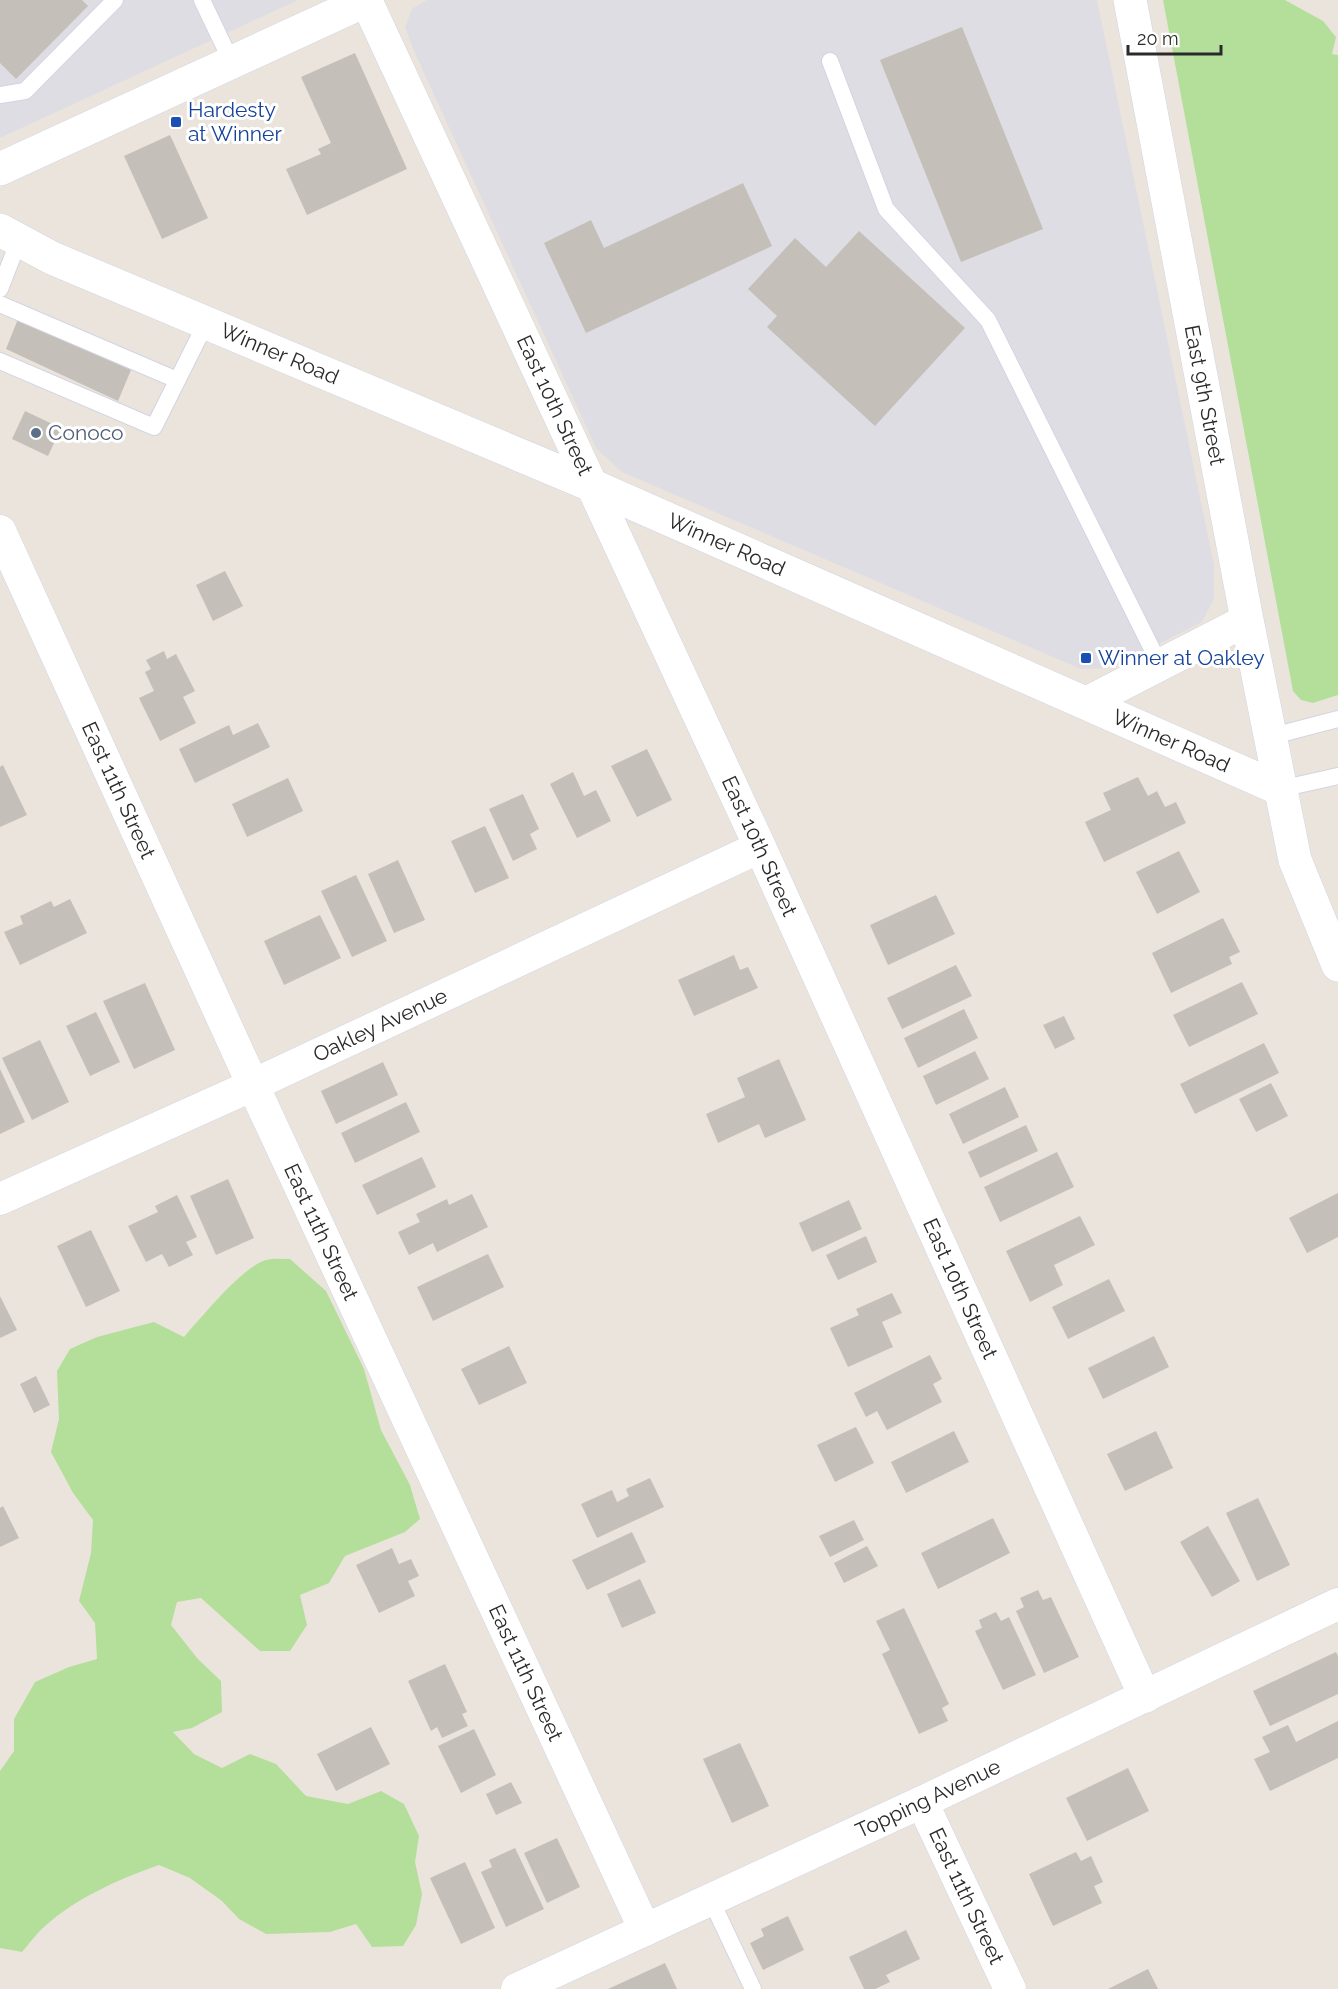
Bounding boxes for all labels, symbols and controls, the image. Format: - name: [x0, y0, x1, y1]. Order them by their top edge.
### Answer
- scale bar: [1128, 18, 1221, 56]
- text: 20 m: [1137, 28, 1179, 49]
- place label: Hardesty at Winner: [188, 97, 282, 146]
- marker: Hardesty at Winner: [169, 115, 183, 129]
- street label: Winner Road: [217, 317, 343, 389]
- street label: East 9th Street: [1180, 323, 1230, 467]
- street label: East 10th Street: [512, 331, 598, 479]
- place label: Conoco: [48, 420, 124, 445]
- marker: Conoco: [29, 426, 43, 440]
- street label: Winner Road: [664, 507, 789, 581]
- place label: Winner at Oakley: [1098, 645, 1265, 670]
- marker: Winner at Oakley: [1079, 651, 1093, 665]
- street label: Winner Road: [1109, 704, 1234, 777]
- street label: East 11th Street: [77, 718, 161, 862]
- street label: East 10th Street: [717, 772, 803, 920]
- street label: Oakley Avenue: [309, 983, 451, 1067]
- street label: East 11th Street: [279, 1160, 364, 1304]
- street label: East 10th Street: [918, 1214, 1003, 1363]
- street label: East 11th Street: [484, 1600, 569, 1745]
- street label: Topping Avenue: [851, 1754, 1004, 1843]
- street label: East 11th Street: [924, 1824, 1009, 1968]

